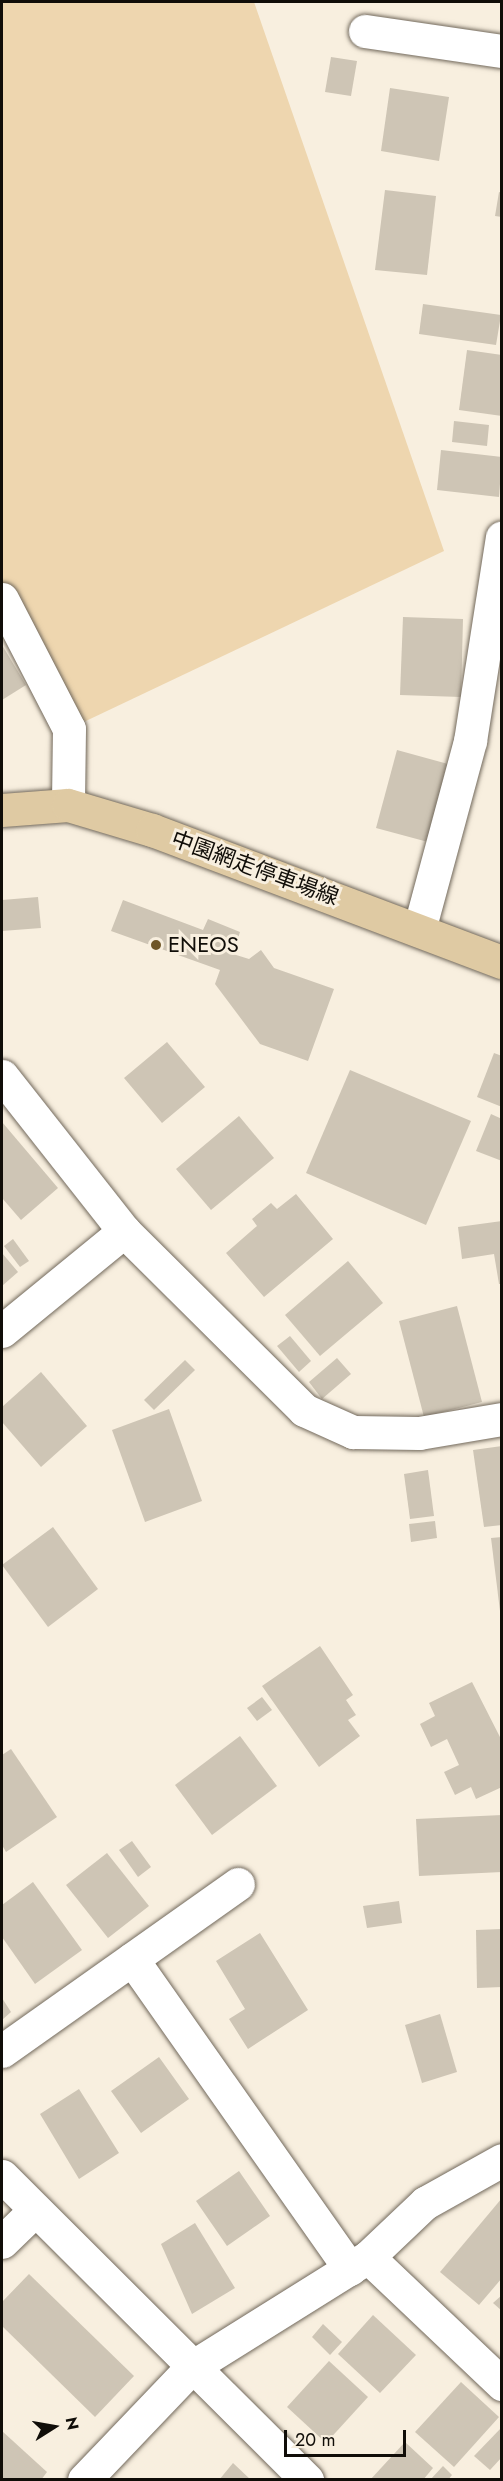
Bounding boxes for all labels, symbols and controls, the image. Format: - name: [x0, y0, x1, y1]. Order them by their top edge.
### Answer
- street label: 中園網走停車場線: [168, 825, 342, 911]
- place label: ENEOS: [168, 932, 239, 958]
- marker: ENEOS: [149, 938, 163, 952]
- north arrow: [24, 2397, 84, 2457]
- text: N: [60, 2415, 85, 2432]
- scale bar: [287, 2418, 408, 2456]
- text: 20 m: [295, 2427, 335, 2453]

